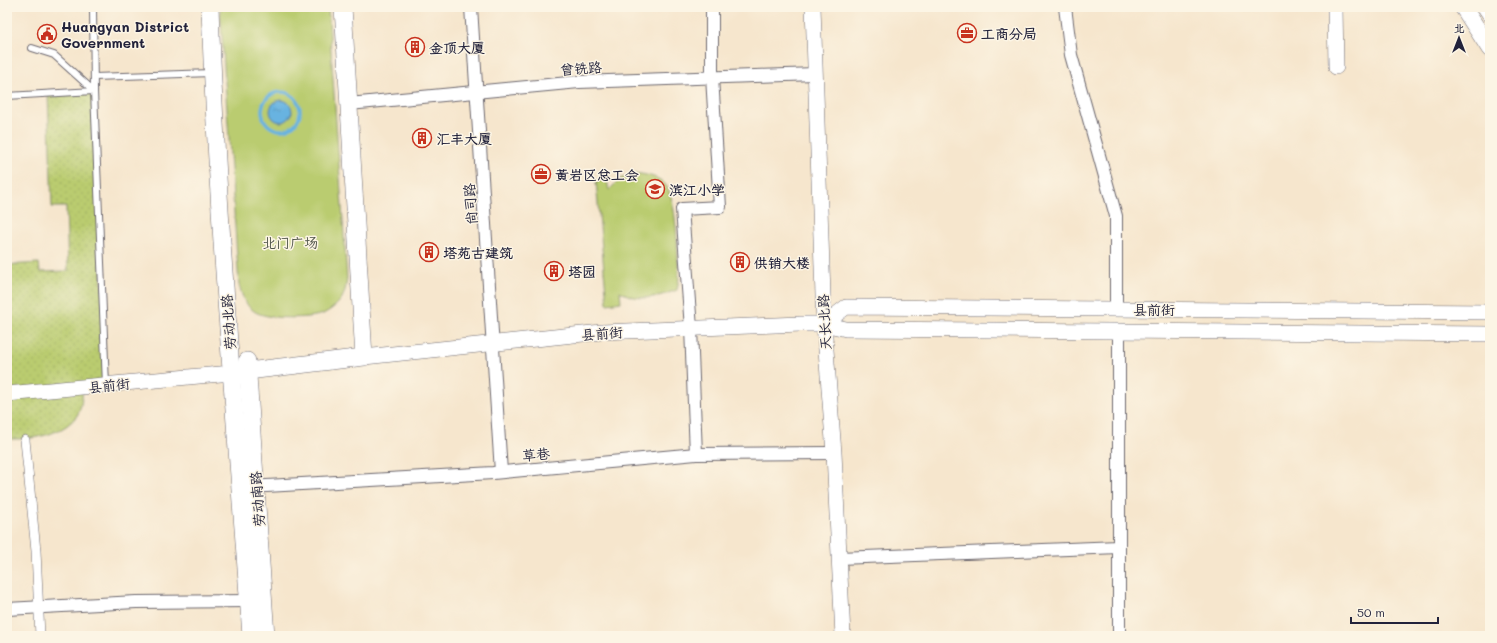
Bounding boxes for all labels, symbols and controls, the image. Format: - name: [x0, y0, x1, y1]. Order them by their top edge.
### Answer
- place label: Huangyan District Government: [61, 17, 189, 52]
- north arrow: [1439, 18, 1479, 58]
- text: 北: [1454, 20, 1465, 35]
- office icon: 工商分局: [956, 22, 978, 44]
- public building icon: Huangyan District Government: [36, 23, 58, 45]
- place label: 工商分局: [981, 24, 1037, 43]
- building icon: 金顶大厦: [404, 36, 426, 58]
- place label: 金顶大厦: [429, 38, 485, 57]
- street label: 曾铣路: [559, 57, 603, 79]
- building icon: 汇丰大厦: [411, 127, 433, 149]
- place label: 汇丰大厦: [436, 129, 492, 148]
- office icon: 黄岩区总工会: [530, 163, 552, 185]
- place label: 黄岩区总工会: [555, 165, 639, 184]
- school or university icon: 滨江小学: [644, 178, 666, 200]
- place label: 滨江小学: [669, 180, 725, 199]
- street label: 尚司路: [459, 182, 481, 226]
- park label: 北门广场: [262, 233, 318, 252]
- building icon: 塔苑古建筑: [418, 241, 440, 263]
- place label: 塔苑古建筑: [443, 243, 513, 262]
- building icon: 供销大楼: [729, 251, 751, 273]
- place label: 供销大楼: [754, 253, 810, 272]
- building icon: 塔园: [543, 260, 565, 282]
- place label: 塔园: [568, 262, 596, 281]
- street label: 劳动北路: [217, 293, 239, 351]
- street label: 天长北路: [813, 294, 835, 350]
- street label: 县前街: [1133, 300, 1175, 319]
- street label: 县前街: [580, 322, 624, 344]
- street label: 县前街: [87, 373, 131, 397]
- street label: 草巷: [521, 443, 552, 465]
- street label: 劳动南路: [246, 470, 268, 528]
- scale bar: [1351, 599, 1438, 625]
- text: 50 m: [1357, 604, 1385, 620]

